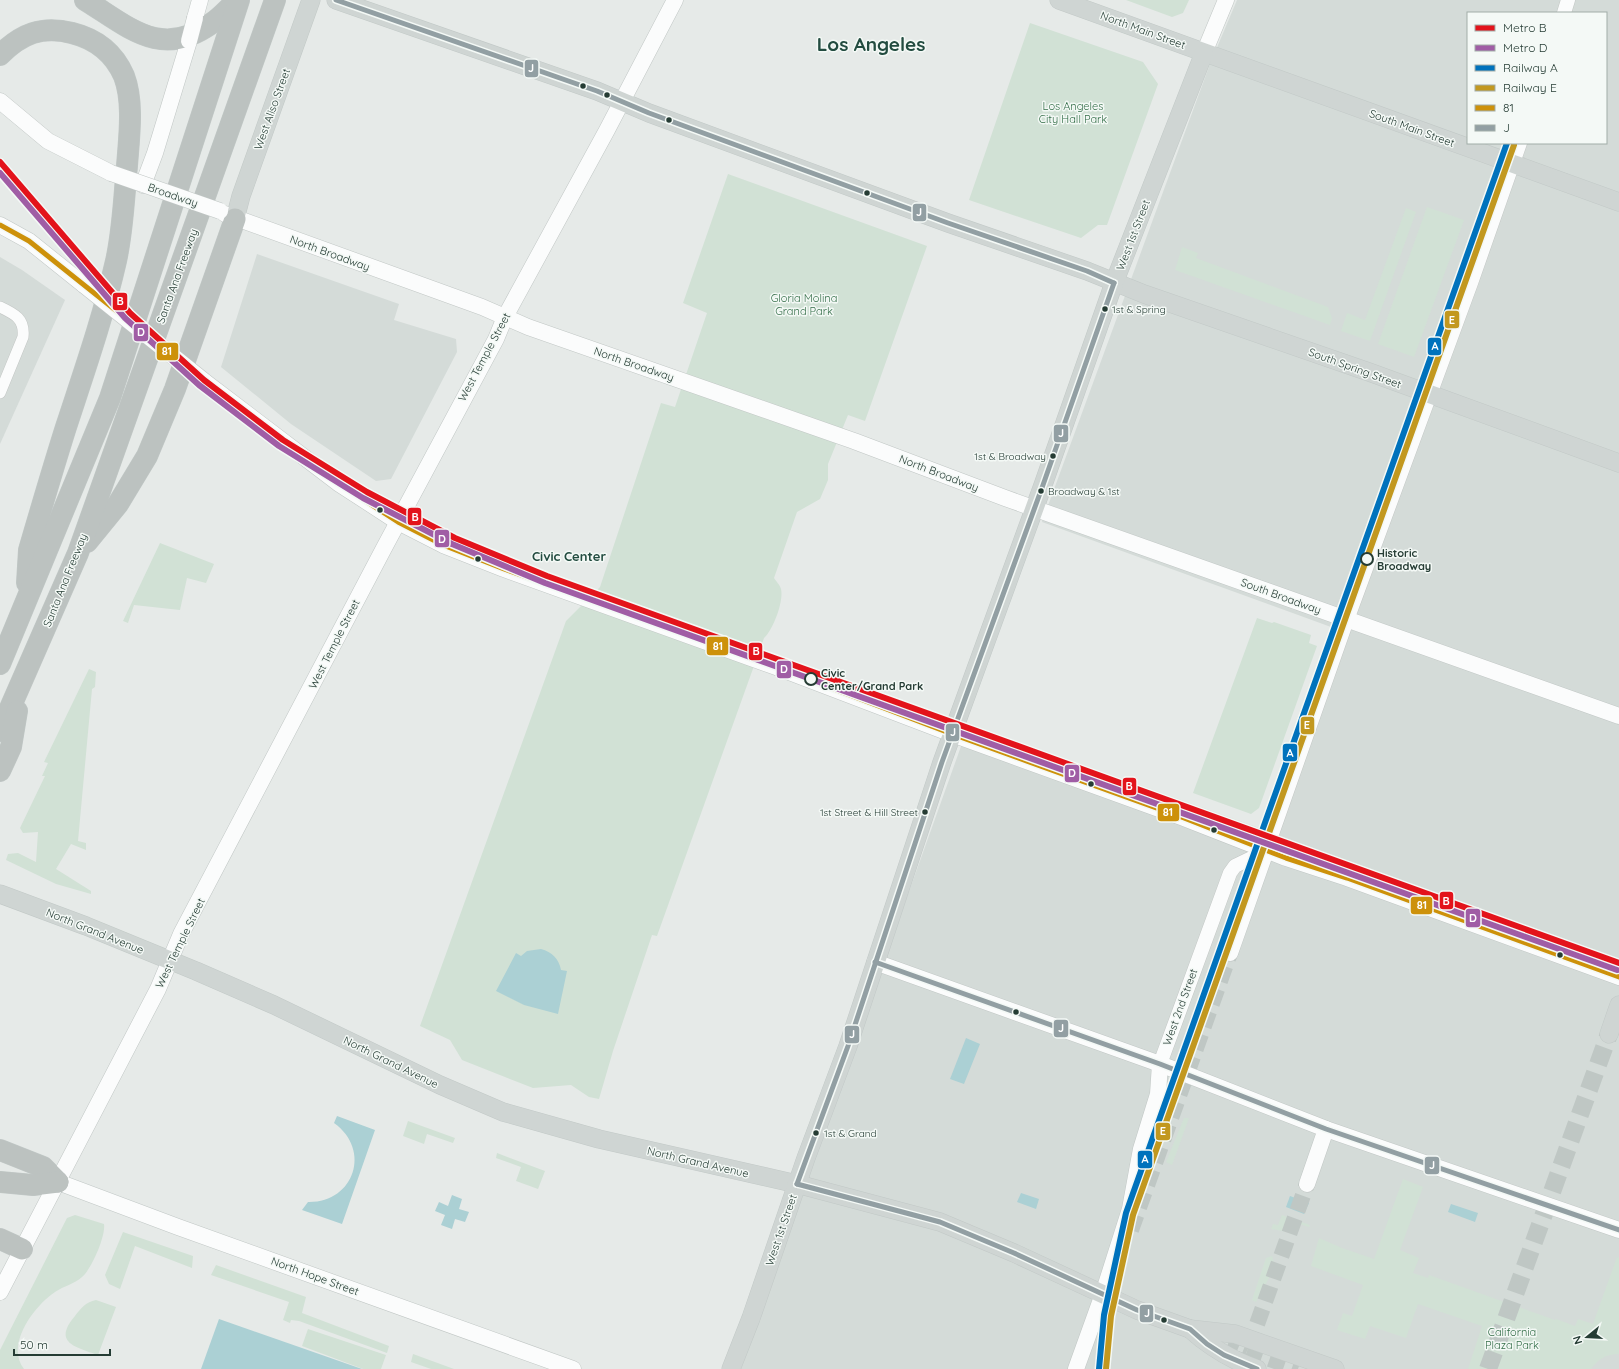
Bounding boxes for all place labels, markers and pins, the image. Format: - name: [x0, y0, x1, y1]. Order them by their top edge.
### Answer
- unlabelled marker: [578, 81, 588, 91]
- unlabelled marker: [602, 90, 612, 100]
- unlabelled marker: [664, 115, 674, 125]
- unlabelled marker: [862, 188, 872, 198]
- place label: 1st & Spring: [1112, 303, 1166, 316]
- marker: 1st & Spring: [1100, 304, 1110, 314]
- place label: 1st & Broadway: [974, 450, 1046, 463]
- marker: 1st & Broadway: [1048, 451, 1058, 461]
- place label: Broadway & 1st: [1048, 485, 1120, 498]
- marker: Broadway & 1st: [1036, 486, 1046, 496]
- unlabelled marker: [375, 505, 385, 515]
- place label: Historic Broadway: [1377, 546, 1431, 573]
- marker: Historic Broadway: [1360, 552, 1374, 566]
- unlabelled marker: [473, 554, 483, 564]
- place label: Civic Center/Grand Park: [821, 666, 923, 693]
- marker: Civic Center/Grand Park: [804, 672, 818, 686]
- unlabelled marker: [1086, 779, 1096, 789]
- place label: 1st Street & Hill Street: [820, 806, 919, 819]
- marker: 1st Street & Hill Street: [920, 807, 930, 817]
- unlabelled marker: [1209, 825, 1219, 835]
- unlabelled marker: [1555, 950, 1565, 960]
- unlabelled marker: [1011, 1007, 1021, 1017]
- place label: 1st & Grand: [824, 1127, 877, 1140]
- marker: 1st & Grand: [811, 1128, 821, 1138]
- unlabelled marker: [1159, 1315, 1169, 1325]

